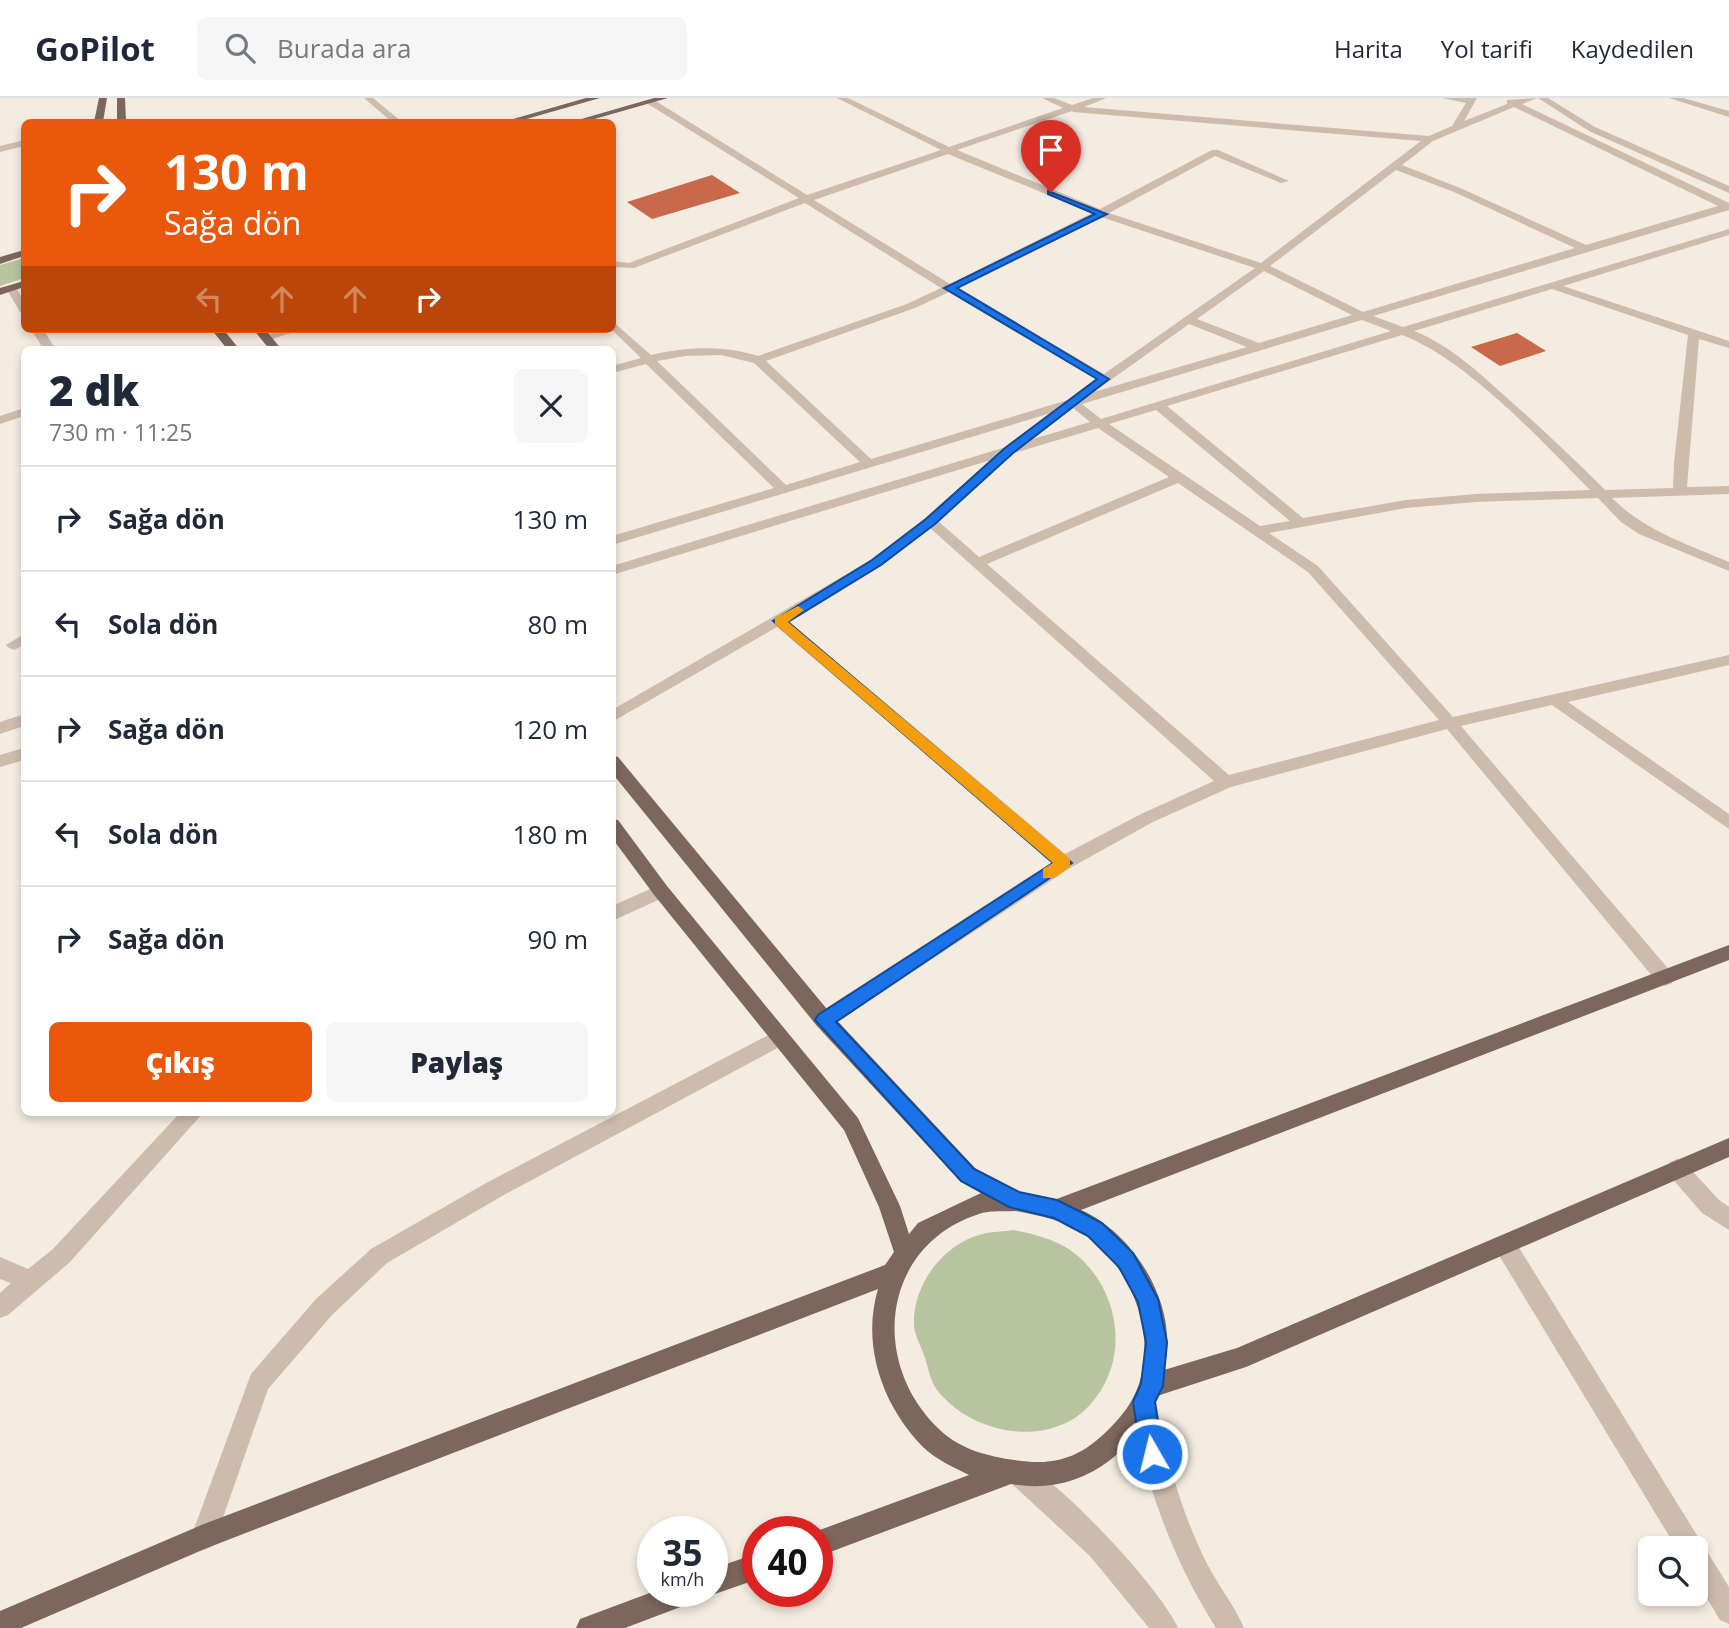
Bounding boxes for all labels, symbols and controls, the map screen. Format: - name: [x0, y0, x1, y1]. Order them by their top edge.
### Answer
- search box: [197, 17, 687, 80]
- text: GoPilot: [35, 26, 155, 71]
- icon: search: [221, 29, 259, 67]
- text: Burada ara: [277, 30, 411, 66]
- text: Harita: [1334, 32, 1403, 65]
- text: Yol tarifi: [1441, 32, 1533, 65]
- text: Kaydedilen: [1571, 32, 1694, 65]
- pin: [1021, 120, 1081, 192]
- icon: arrive: [1032, 131, 1070, 169]
- text: 130 m: [164, 138, 309, 204]
- icon: right: [49, 147, 140, 238]
- text: Sağa dön: [164, 201, 301, 244]
- icon: left: [190, 280, 228, 318]
- icon: ahead: [263, 280, 301, 318]
- icon: ahead: [336, 280, 374, 318]
- icon: right: [409, 280, 447, 318]
- text: 2 dk: [49, 361, 139, 418]
- button: close: [514, 369, 588, 443]
- text: 730 m · 11:25: [49, 416, 192, 448]
- icon: right: [49, 500, 87, 538]
- text: Sağa dön: [108, 501, 225, 537]
- text: 130 m: [513, 501, 588, 537]
- icon: left: [49, 605, 87, 643]
- text: Sola dön: [108, 606, 218, 642]
- text: 80 m: [527, 606, 588, 642]
- icon: right: [49, 710, 87, 748]
- text: Sağa dön: [108, 711, 225, 747]
- text: 120 m: [513, 711, 588, 747]
- icon: left: [49, 815, 87, 853]
- text: Sola dön: [108, 816, 218, 852]
- text: 180 m: [513, 816, 588, 852]
- icon: right: [49, 920, 87, 958]
- text: Sağa dön: [108, 921, 225, 957]
- text: 90 m: [527, 921, 588, 957]
- button: Çıkış: [49, 1022, 312, 1102]
- button: Paylaş: [326, 1022, 588, 1102]
- position arrow: [1115, 1417, 1189, 1491]
- speed limit sign: 40: [742, 1516, 833, 1607]
- text: 35: [662, 1529, 703, 1576]
- map controls: [1638, 1536, 1708, 1606]
- button: search: [1638, 1536, 1708, 1606]
- text: km/h: [661, 1567, 704, 1591]

